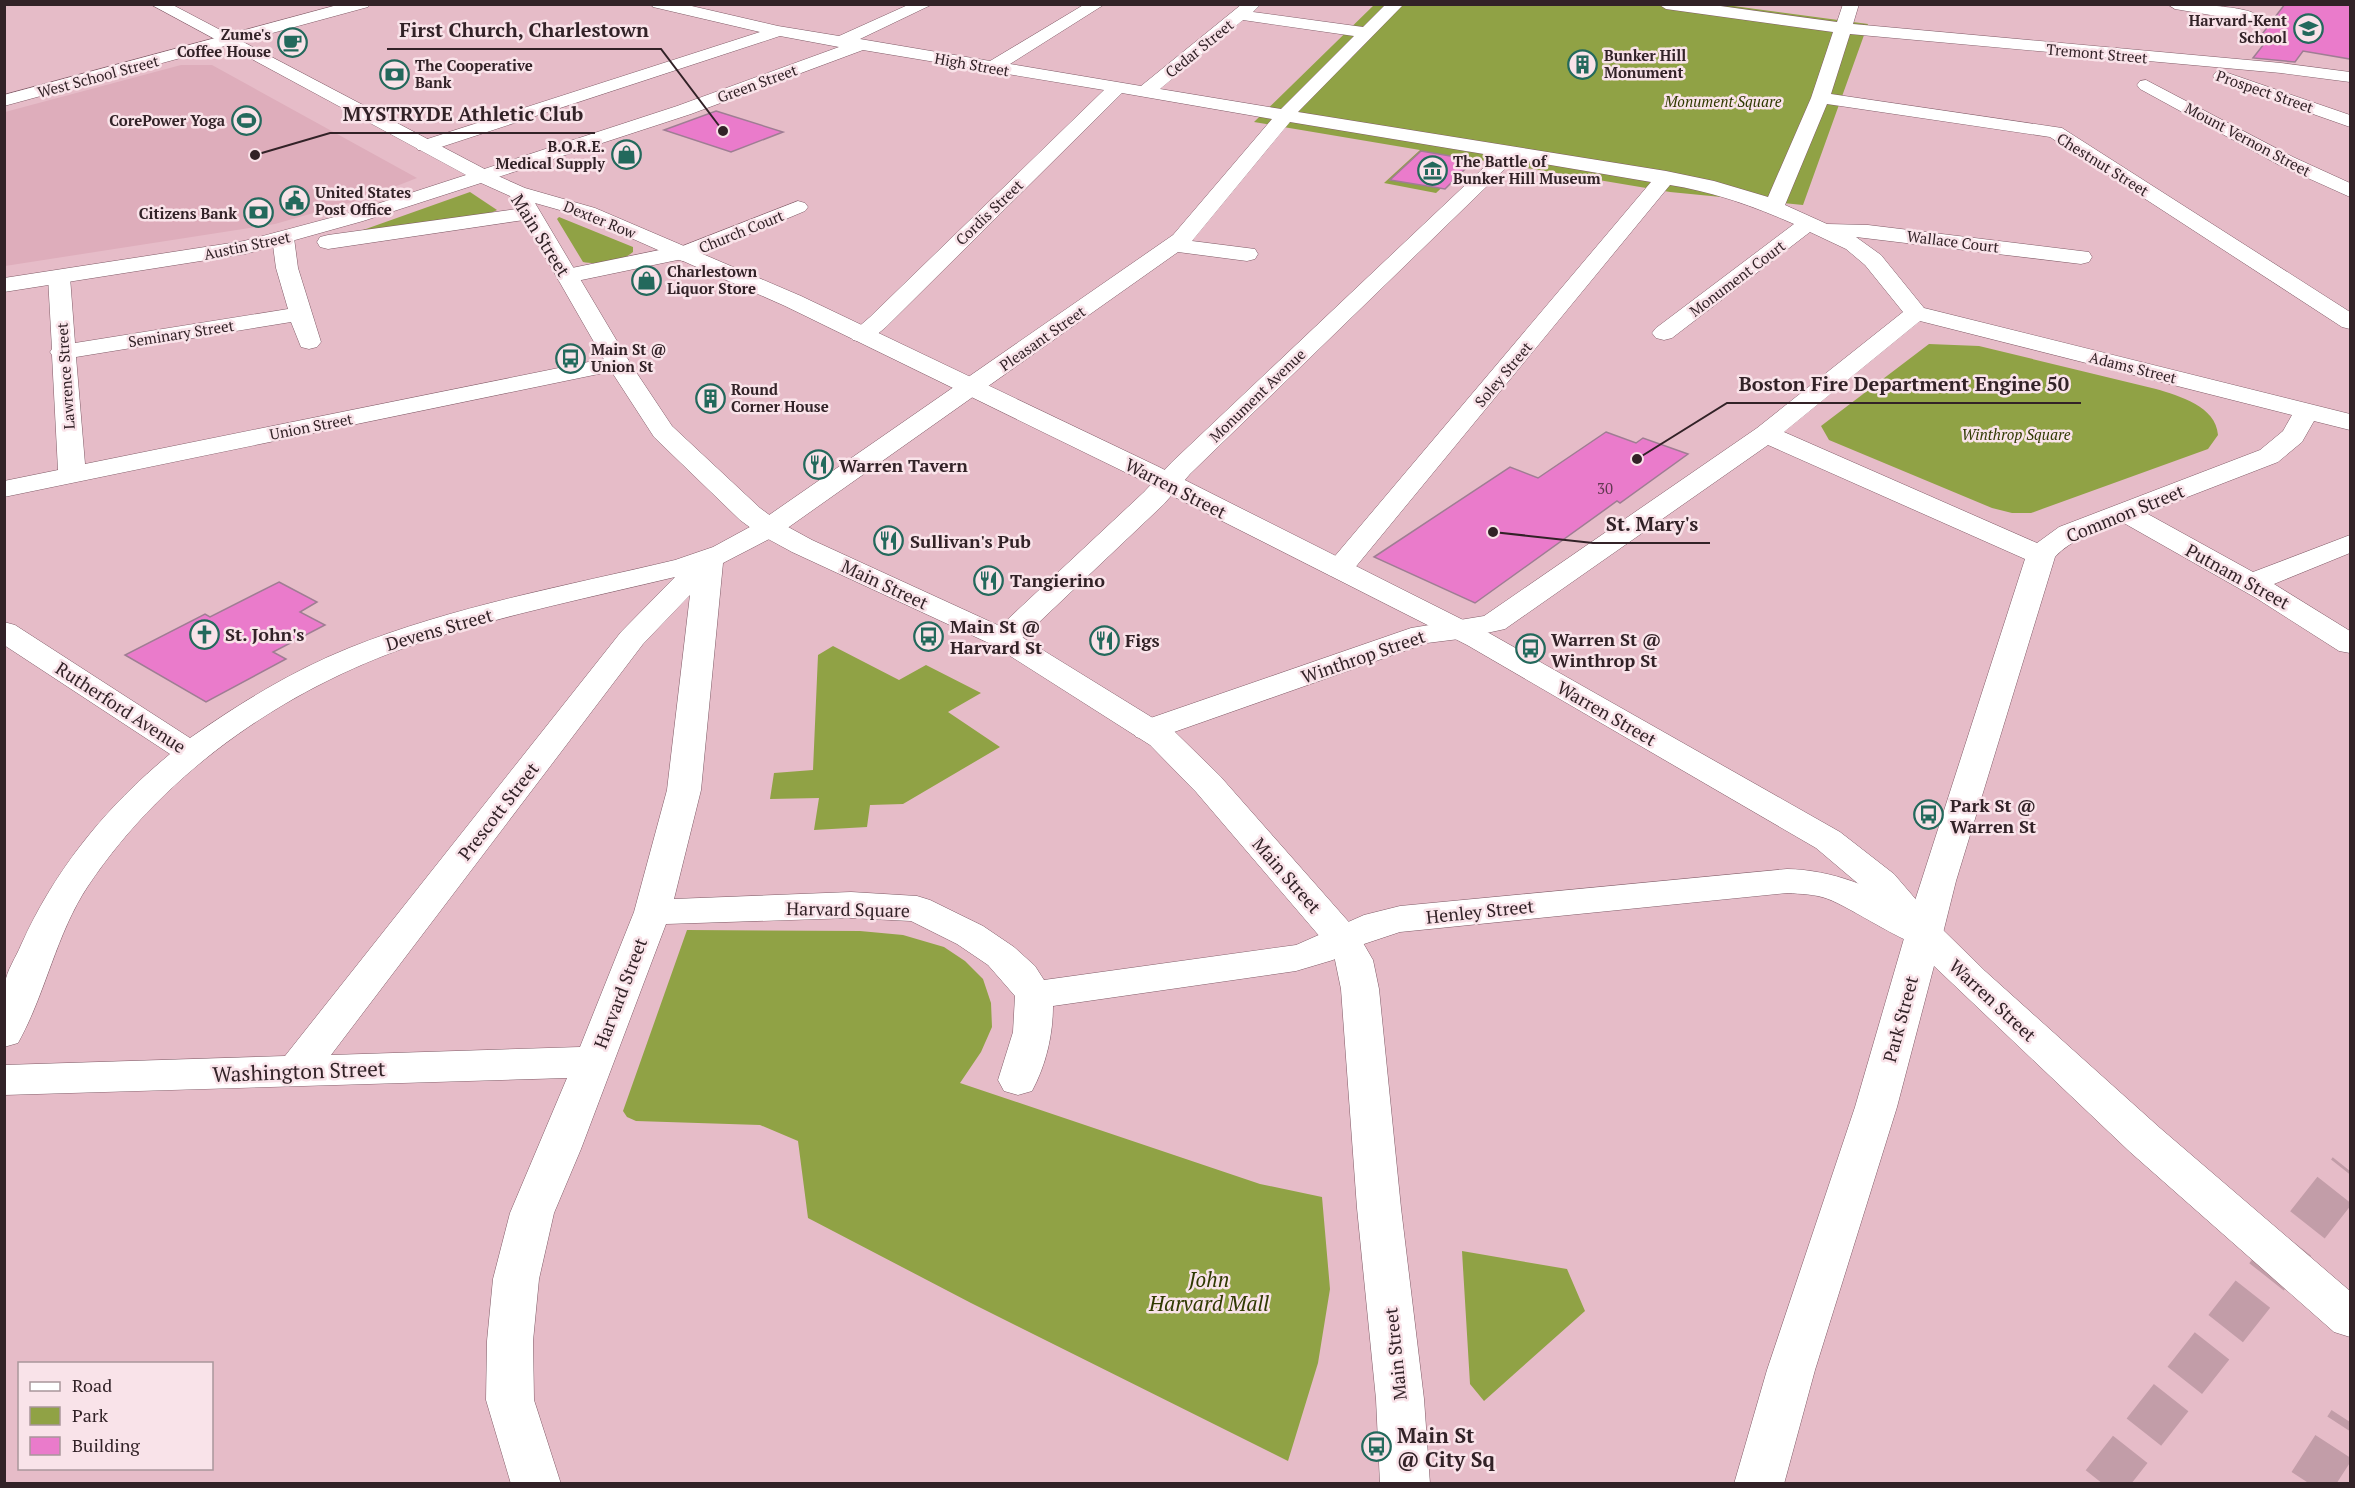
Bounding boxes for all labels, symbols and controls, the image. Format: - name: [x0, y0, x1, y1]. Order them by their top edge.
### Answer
- place label: Harvard-Kent School: [2189, 10, 2287, 47]
- callout: First Church, Charlestown: [387, 11, 661, 49]
- school or university icon: Harvard-Kent School: [2292, 13, 2324, 45]
- street label: Cedar Street: [1161, 14, 1238, 82]
- text: First Church, Charlestown: [399, 16, 649, 43]
- place label: Zume's Coffee House: [177, 24, 271, 61]
- cafe icon: Zume's Coffee House: [276, 27, 308, 59]
- street label: Tremont Street: [2046, 39, 2149, 67]
- place label: Bunker Hill Monument: [1604, 45, 1686, 82]
- street label: High Street: [933, 48, 1011, 81]
- building icon: Bunker Hill Monument: [1567, 48, 1599, 80]
- street label: West School Street: [35, 50, 161, 102]
- place label: The Cooperative Bank: [415, 55, 533, 92]
- bank icon: The Cooperative Bank: [378, 58, 410, 90]
- street label: Green Street: [714, 59, 800, 107]
- street label: Prospect Street: [2214, 65, 2317, 117]
- park label: Monument Square: [1663, 91, 1782, 111]
- callout: MYSTRYDE Athletic Club: [330, 95, 595, 133]
- street label: Mount Vernon Street: [2182, 97, 2315, 181]
- text: MYSTRYDE Athletic Club: [343, 100, 584, 127]
- sports icon: CorePower Yoga: [230, 104, 262, 136]
- place label: CorePower Yoga: [109, 110, 226, 130]
- street label: Chestnut Street: [2053, 128, 2153, 200]
- place label: B.O.R.E. Medical Supply: [496, 136, 606, 173]
- shop icon: B.O.R.E. Medical Supply: [610, 139, 642, 171]
- place label: The Battle of Bunker Hill Museum: [1453, 151, 1601, 188]
- museum icon: The Battle of Bunker Hill Museum: [1416, 154, 1448, 186]
- street label: Cordis Street: [951, 175, 1027, 249]
- place label: United States Post Office: [315, 182, 411, 219]
- public building icon: United States Post Office: [278, 185, 310, 217]
- street label: Main Street: [506, 189, 576, 281]
- street label: Dexter Row: [561, 195, 640, 243]
- bank icon: Citizens Bank: [242, 197, 274, 229]
- place label: Citizens Bank: [139, 203, 237, 223]
- street label: Church Court: [696, 205, 787, 257]
- street label: Wallace Court: [1906, 225, 2001, 257]
- street label: Austin Street: [202, 226, 293, 264]
- street label: Monument Court: [1685, 235, 1789, 321]
- place label: Charlestown Liquor Store: [667, 261, 757, 298]
- shop icon: Charlestown Liquor Store: [630, 264, 662, 296]
- street label: Pleasant Street: [995, 301, 1089, 375]
- street label: Seminary Street: [127, 315, 236, 351]
- street label: Lawrence Street: [51, 322, 79, 430]
- street label: Soley Street: [1470, 337, 1536, 411]
- place label: Main St @ Union St: [591, 339, 666, 376]
- bus stop icon: Main St @ Union St: [554, 342, 586, 374]
- street label: Monument Avenue: [1205, 344, 1309, 446]
- street label: Adams Street: [2087, 346, 2179, 388]
- callout: Boston Fire Department Engine 50: [1727, 365, 2081, 403]
- text: Boston Fire Department Engine 50: [1739, 370, 2069, 397]
- place label: Round Corner House: [731, 379, 829, 416]
- building icon: Round Corner House: [694, 382, 726, 414]
- street label: Union Street: [268, 408, 355, 444]
- park label: Winthrop Square: [1961, 424, 2071, 444]
- restaurant icon: Warren Tavern: [802, 449, 834, 481]
- street label: Warren Street: [1121, 452, 1231, 524]
- place label: Warren Tavern: [839, 453, 968, 477]
- house number: 30: [1597, 478, 1613, 498]
- street label: Common Street: [2062, 478, 2188, 548]
- callout: St. Mary's: [1593, 505, 1710, 543]
- text: St. Mary's: [1606, 510, 1698, 537]
- restaurant icon: Sullivan's Pub: [873, 525, 905, 557]
- place label: Sullivan's Pub: [910, 529, 1031, 553]
- street label: Putnam Street: [2182, 538, 2295, 615]
- street label: Main Street: [838, 553, 933, 615]
- restaurant icon: Tangierino: [973, 564, 1005, 596]
- place label: Tangierino: [1010, 568, 1105, 592]
- street label: Devens Street: [383, 602, 496, 656]
- place label: Main St @ Harvard St: [950, 614, 1042, 659]
- church icon: St. John's: [188, 618, 220, 650]
- bus stop icon: Main St @ Harvard St: [913, 620, 945, 652]
- place label: St. John's: [225, 622, 304, 646]
- street label: Winthrop Street: [1298, 623, 1428, 688]
- restaurant icon: Figs: [1088, 624, 1120, 656]
- place label: Warren St @ Winthrop St: [1551, 627, 1661, 672]
- place label: Figs: [1125, 628, 1160, 652]
- bus stop icon: Warren St @ Winthrop St: [1514, 633, 1546, 665]
- street label: Rutherford Avenue: [51, 656, 191, 758]
- street label: Warren Street: [1553, 675, 1661, 751]
- street label: Prescott Street: [452, 757, 544, 865]
- place label: Park St @ Warren St: [1950, 793, 2036, 838]
- bus stop icon: Park St @ Warren St: [1913, 799, 1945, 831]
- street label: Main Street: [1247, 832, 1327, 918]
- street label: Henley Street: [1425, 893, 1536, 929]
- street label: Harvard Square: [786, 896, 910, 922]
- street label: Harvard Street: [588, 934, 652, 1052]
- street label: Warren Street: [1944, 953, 2042, 1047]
- street label: Park Street: [1877, 973, 1923, 1065]
- street label: Washington Street: [212, 1054, 386, 1088]
- park label: John Harvard Mall: [1148, 1265, 1269, 1317]
- street label: Main Street: [1378, 1306, 1412, 1402]
- legend: [18, 1362, 213, 1470]
- text: Road: [72, 1373, 112, 1397]
- text: Park: [72, 1403, 109, 1427]
- place label: Main St @ City Sq: [1397, 1421, 1495, 1473]
- bus stop icon: Main St @ City Sq: [1360, 1431, 1392, 1463]
- text: Building: [72, 1433, 140, 1457]

